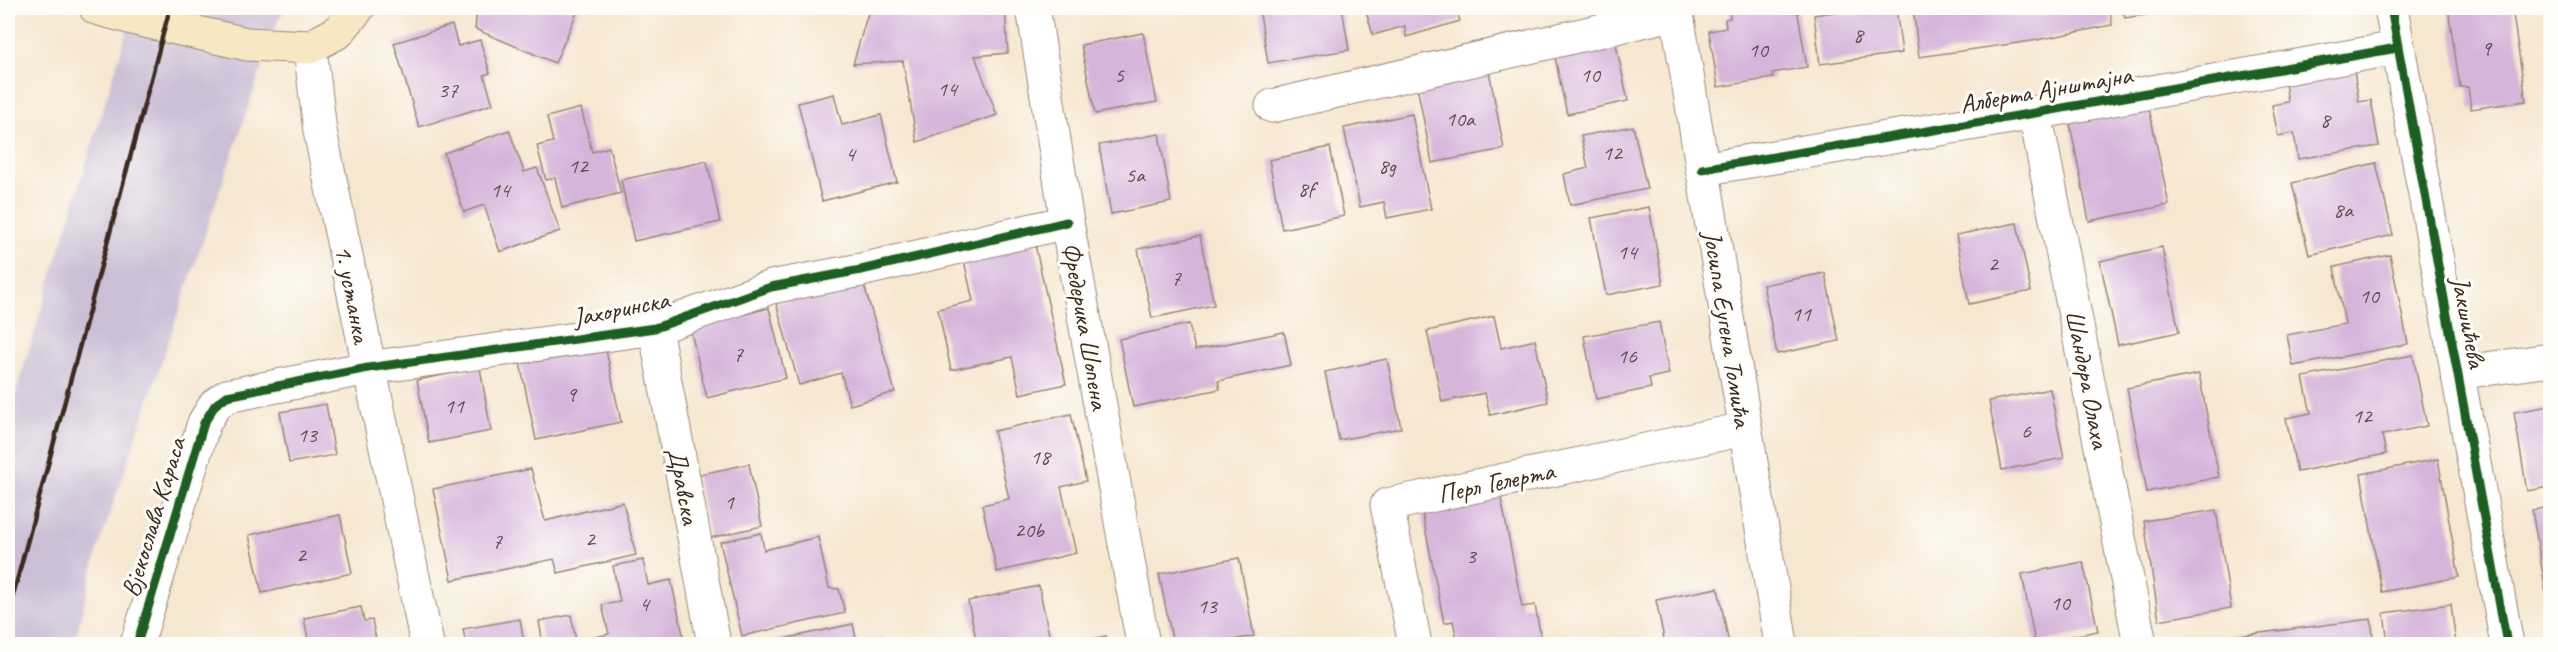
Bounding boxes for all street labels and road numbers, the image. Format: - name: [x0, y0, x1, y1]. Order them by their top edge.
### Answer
- street label: Алберта Ајнштајна: [1957, 58, 2136, 121]
- street label: Јосипа Еугена Томића: [1695, 227, 1760, 431]
- street label: Фредерика Шопена: [1055, 240, 1117, 414]
- street label: 1. устанка: [327, 243, 379, 348]
- street label: Јакшићева: [2443, 272, 2494, 372]
- street label: Јахоринска: [568, 283, 673, 334]
- street label: Шандора Олаха: [2058, 307, 2117, 453]
- street label: Вјекослава Караса: [114, 432, 194, 601]
- street label: Дравска: [660, 445, 707, 529]
- street label: Перл Гелерта: [1435, 454, 1559, 511]

